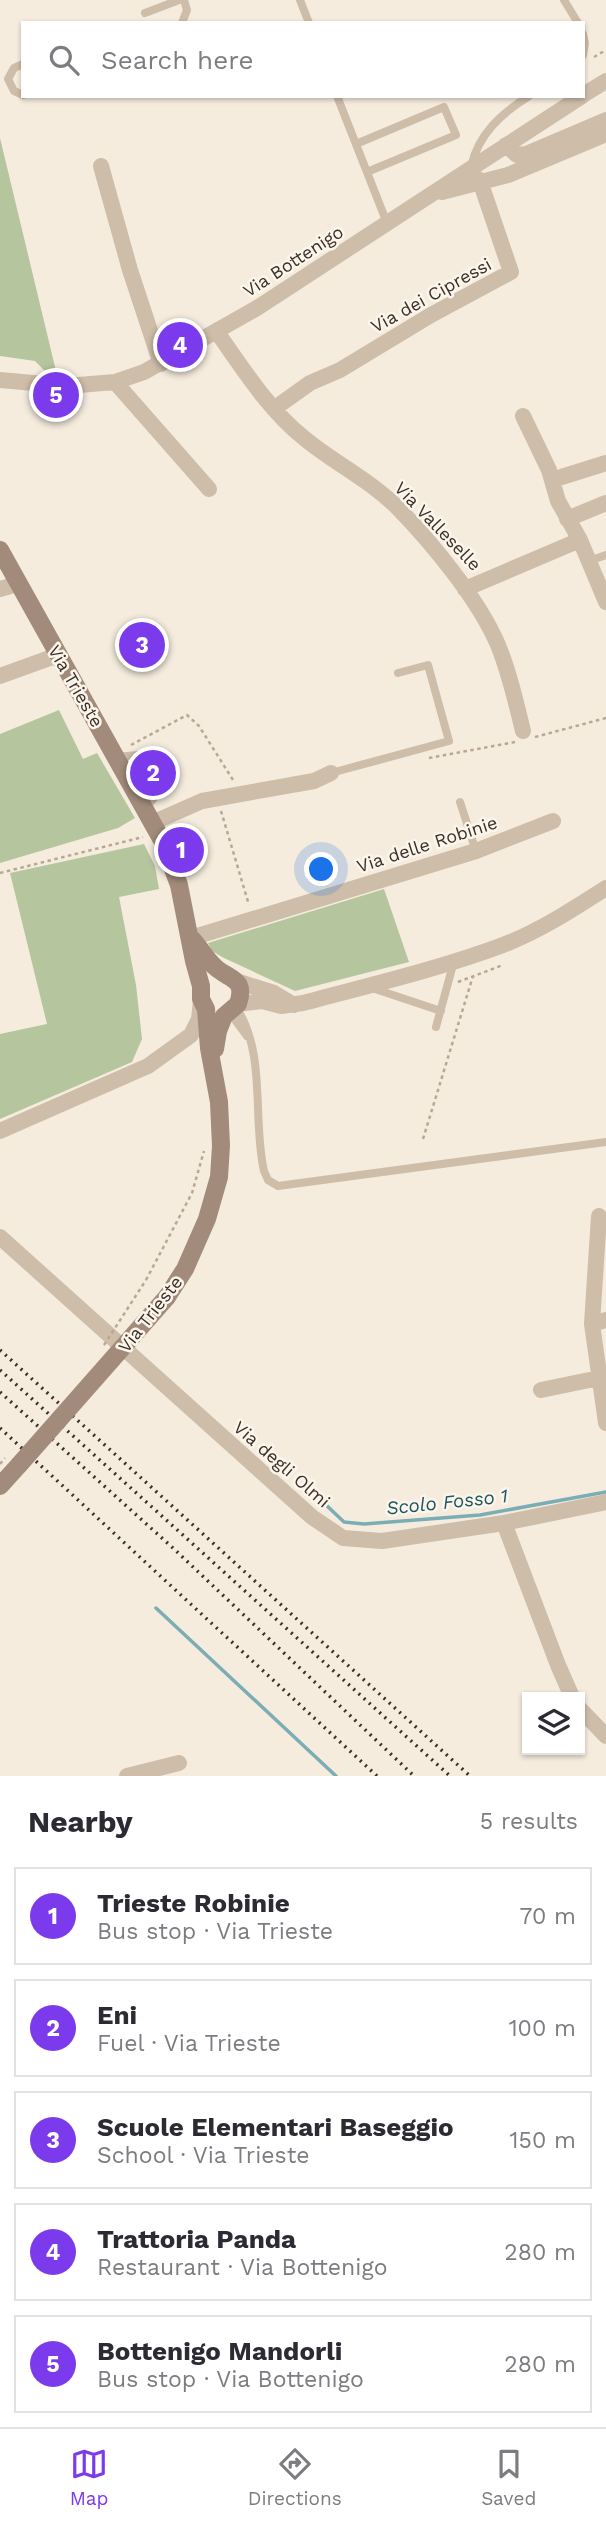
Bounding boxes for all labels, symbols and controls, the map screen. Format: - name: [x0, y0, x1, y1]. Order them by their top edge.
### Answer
- search box: [21, 21, 585, 98]
- icon: search: [45, 41, 83, 79]
- text: Search here: [101, 45, 253, 75]
- street label: Via Bottenigo: [239, 221, 347, 301]
- street label: Via dei Cipressi: [367, 253, 495, 337]
- pin: 4: [157, 319, 203, 371]
- pin: 5: [33, 369, 79, 421]
- street label: Via Valleselle: [390, 477, 486, 575]
- pin: 3: [119, 619, 165, 671]
- street label: Via Trieste: [44, 641, 108, 731]
- pin: 2: [130, 747, 176, 799]
- street label: Via delle Robinie: [354, 811, 500, 877]
- pin: 1: [158, 824, 204, 876]
- your location: [304, 852, 338, 886]
- street label: Via Trieste: [114, 1272, 186, 1356]
- street label: Via degli Olmi: [229, 1416, 335, 1512]
- water label: Scolo Fosso 1: [385, 1484, 509, 1520]
- map controls: [522, 1692, 585, 1755]
- button: layers: [522, 1692, 585, 1755]
- text: Nearby: [28, 1804, 133, 1839]
- text: 5 results: [480, 1808, 578, 1835]
- text: Trieste Robinie: [97, 1888, 290, 1918]
- text: 1: [48, 1903, 58, 1930]
- text: 70 m: [519, 1903, 576, 1930]
- text: Bus stop · Via Trieste: [97, 1918, 333, 1945]
- text: Eni: [97, 2000, 137, 2030]
- text: 2: [46, 2015, 60, 2042]
- text: 100 m: [509, 2015, 576, 2042]
- text: Fuel · Via Trieste: [97, 2030, 281, 2057]
- text: Scuole Elementari Baseggio: [97, 2112, 454, 2142]
- text: 3: [46, 2127, 60, 2154]
- text: 150 m: [510, 2127, 576, 2154]
- text: School · Via Trieste: [97, 2142, 310, 2169]
- text: Trattoria Panda: [97, 2224, 296, 2254]
- text: 4: [46, 2239, 60, 2266]
- text: 280 m: [504, 2239, 576, 2266]
- text: Restaurant · Via Bottenigo: [97, 2254, 387, 2281]
- text: Bottenigo Mandorli: [97, 2336, 342, 2366]
- text: 5: [46, 2351, 60, 2378]
- text: 280 m: [504, 2351, 576, 2378]
- text: Bus stop · Via Bottenigo: [97, 2366, 364, 2393]
- tab: Map: [70, 2445, 108, 2510]
- tab: Directions: [248, 2445, 342, 2510]
- tab: Saved: [481, 2445, 536, 2510]

